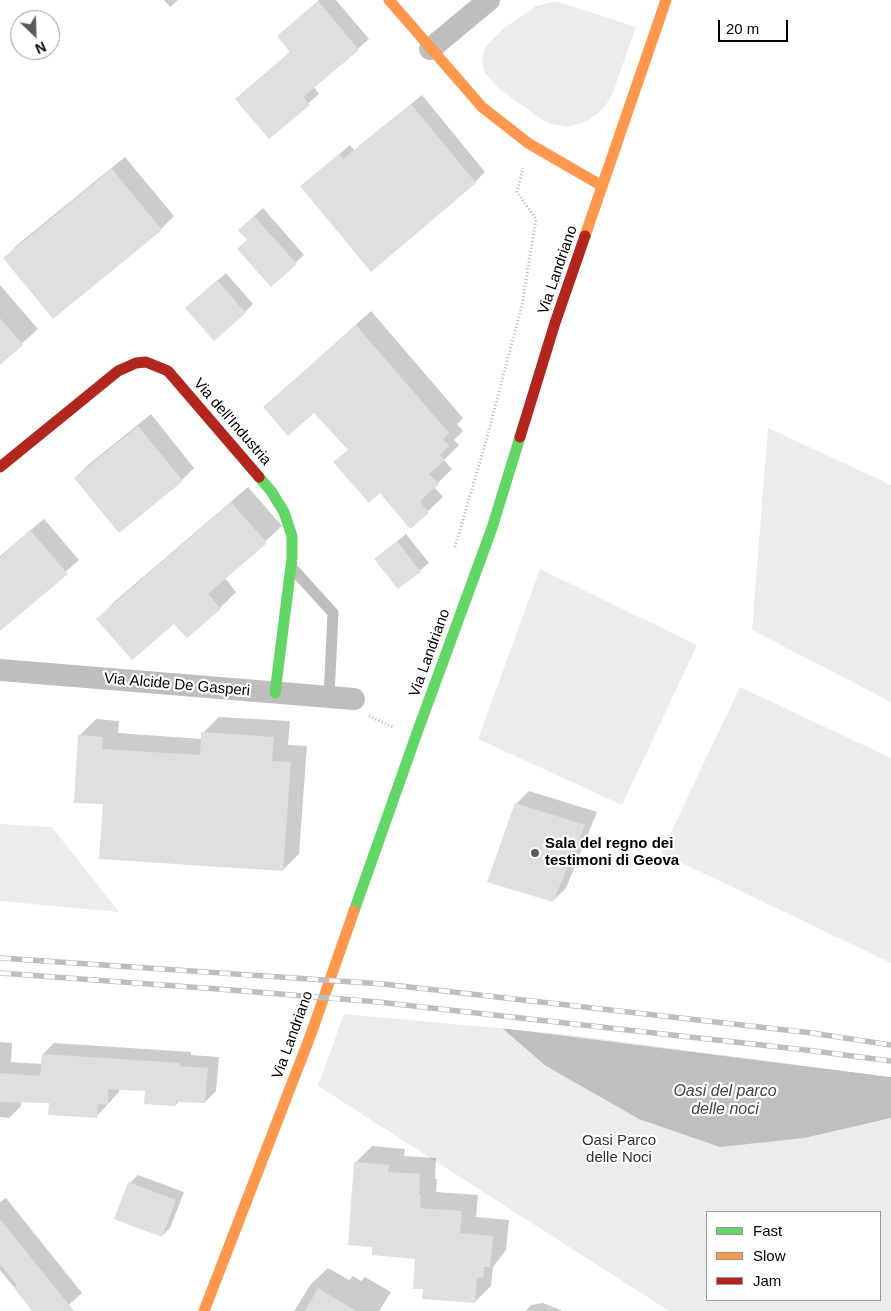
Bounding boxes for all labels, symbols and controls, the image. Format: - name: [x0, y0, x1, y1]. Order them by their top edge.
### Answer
- north arrow: [10, 10, 60, 60]
- scale bar: [721, 10, 791, 42]
- text: 20 m: [726, 20, 759, 37]
- text: N: [33, 38, 49, 57]
- street label: Via Landriano: [534, 223, 582, 317]
- street label: Via dell'Industria: [189, 375, 275, 469]
- street label: Via Landriano: [406, 607, 454, 699]
- street label: Via Alcide De Gasperi: [103, 670, 251, 700]
- place label: Sala del regno dei testimoni di Geova: [545, 835, 679, 870]
- marker: Sala del regno dei testimoni di Geova: [529, 847, 541, 859]
- street label: Via Landriano: [269, 989, 317, 1081]
- water label: Oasi del parco delle noci: [673, 1082, 777, 1120]
- park label: Oasi Parco delle Noci: [582, 1132, 656, 1167]
- legend: [706, 1211, 881, 1301]
- text: Fast: [753, 1222, 782, 1239]
- text: Slow: [753, 1247, 786, 1264]
- text: Jam: [753, 1272, 781, 1289]

